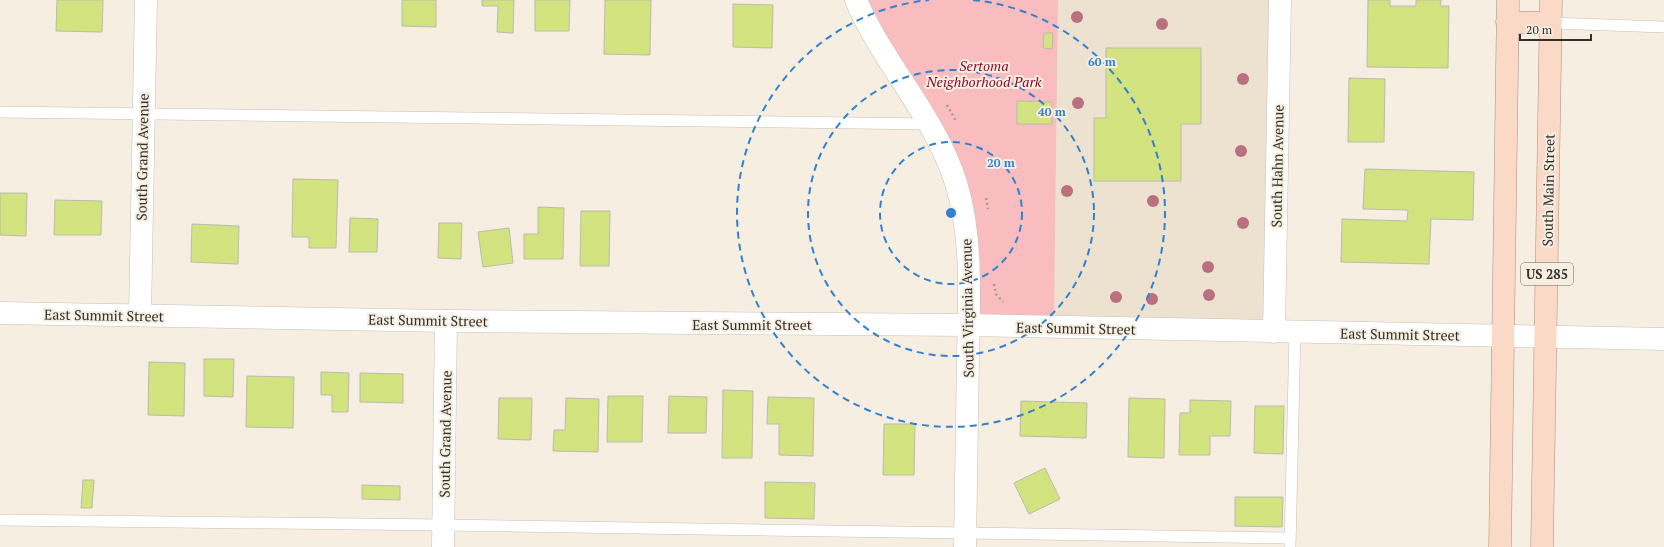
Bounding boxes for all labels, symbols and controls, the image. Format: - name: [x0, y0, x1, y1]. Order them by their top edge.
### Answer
- scale bar: [1520, 16, 1591, 42]
- text: 20 m: [1526, 22, 1553, 37]
- text: 60 m: [1088, 54, 1116, 69]
- park label: Sertoma Neighborhood Park: [925, 56, 1042, 91]
- street label: South Grand Avenue: [131, 93, 153, 221]
- text: 40 m: [1038, 104, 1066, 119]
- street label: South Hahn Avenue: [1266, 104, 1288, 228]
- street label: South Main Street: [1538, 133, 1558, 246]
- text: 20 m: [987, 155, 1015, 170]
- centre of rings: [944, 206, 958, 220]
- street label: South Virginia Avenue: [956, 238, 978, 378]
- road number: US 285: [1521, 263, 1573, 285]
- street label: East Summit Street: [44, 304, 165, 326]
- street label: East Summit Street: [368, 309, 489, 331]
- street label: East Summit Street: [692, 315, 813, 334]
- street label: East Summit Street: [1016, 317, 1137, 339]
- street label: East Summit Street: [1340, 323, 1461, 345]
- street label: South Grand Avenue: [434, 370, 456, 498]

